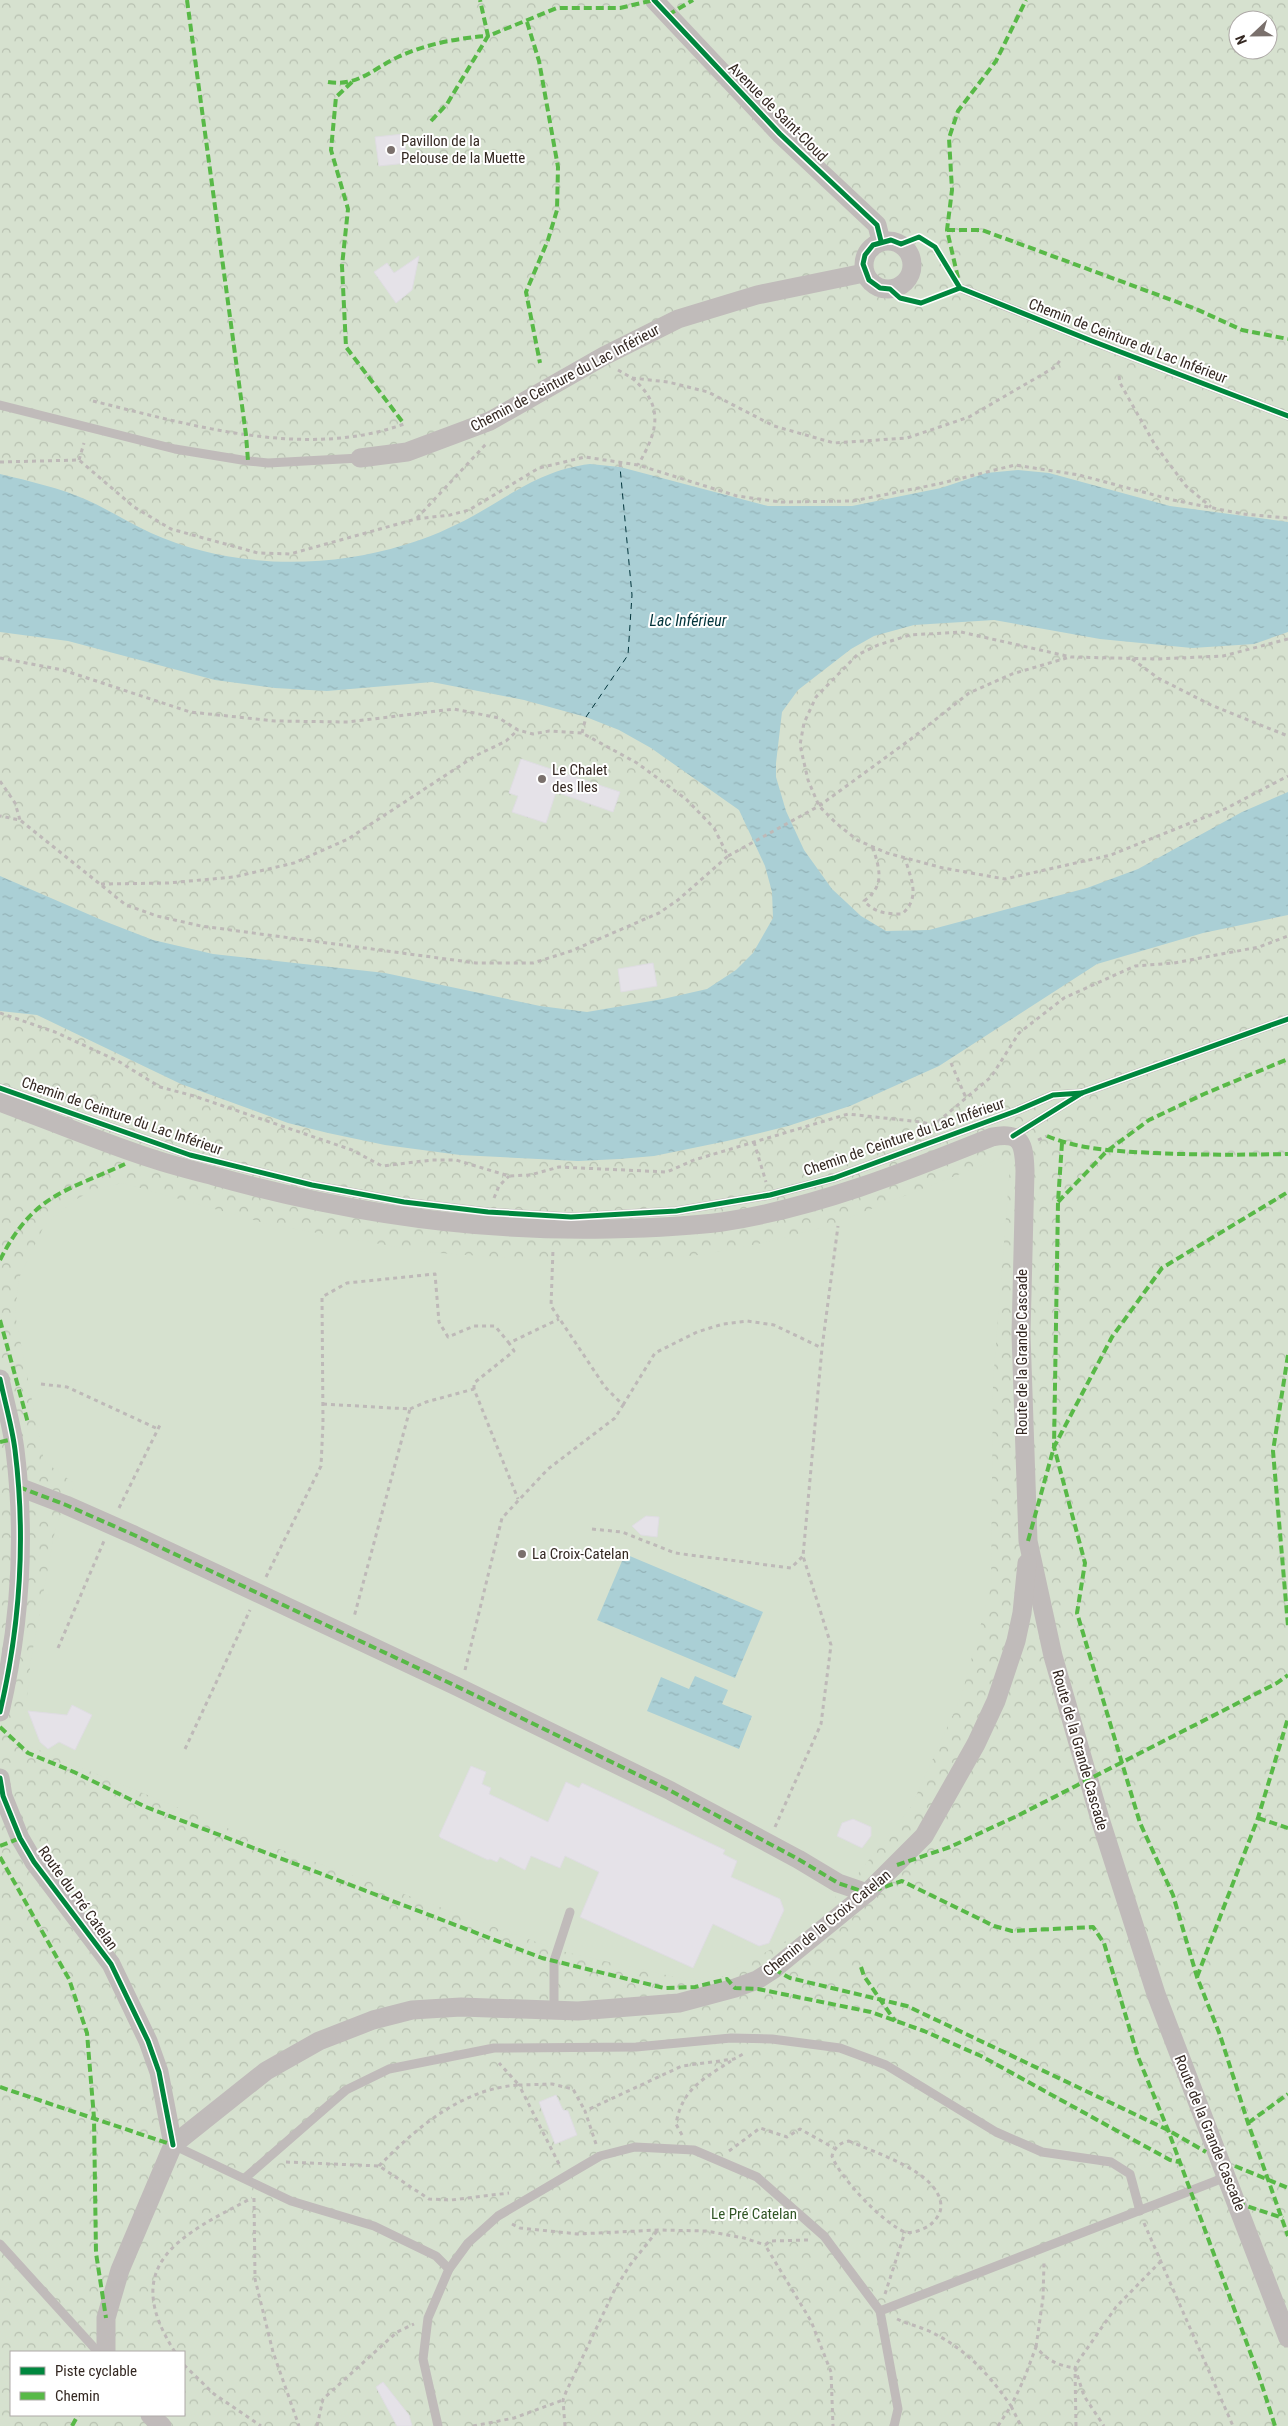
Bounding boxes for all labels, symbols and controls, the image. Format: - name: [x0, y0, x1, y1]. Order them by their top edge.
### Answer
- north arrow: [1228, 10, 1278, 60]
- text: N: [1232, 33, 1250, 47]
- street label: Avenue de Saint-Cloud: [725, 59, 831, 165]
- place label: Pavillon de la Pelouse de la Muette: [401, 132, 525, 167]
- marker: Pavillon de la Pelouse de la Muette: [385, 144, 397, 156]
- street label: Chemin de Ceinture du Lac Inférieur: [1026, 295, 1230, 387]
- street label: Chemin de Ceinture du Lac Inférieur: [467, 320, 663, 436]
- water label: Lac Inférieur: [650, 611, 728, 630]
- place label: Le Chalet des Iles: [552, 761, 607, 796]
- marker: Le Chalet des Iles: [536, 773, 548, 785]
- street label: Chemin de Ceinture du Lac Inférieur: [19, 1073, 225, 1159]
- street label: Chemin de Ceinture du Lac Inférieur: [801, 1094, 1007, 1180]
- street label: Route de la Grande Cascade: [1013, 1269, 1031, 1435]
- place label: La Croix-Catelan: [532, 1545, 629, 1563]
- marker: La Croix-Catelan: [516, 1548, 528, 1560]
- street label: Route de la Grande Cascade: [1048, 1668, 1112, 1832]
- street label: Route du Pré Catelan: [34, 1843, 122, 1953]
- street label: Chemin de la Croix Catelan: [759, 1866, 895, 1980]
- street label: Route de la Grande Cascade: [1171, 2053, 1249, 2213]
- park label: Le Pré Catelan: [711, 2205, 797, 2223]
- legend: [10, 2351, 185, 2416]
- text: Piste cyclable: [55, 2362, 137, 2380]
- text: Chemin: [55, 2387, 100, 2405]

